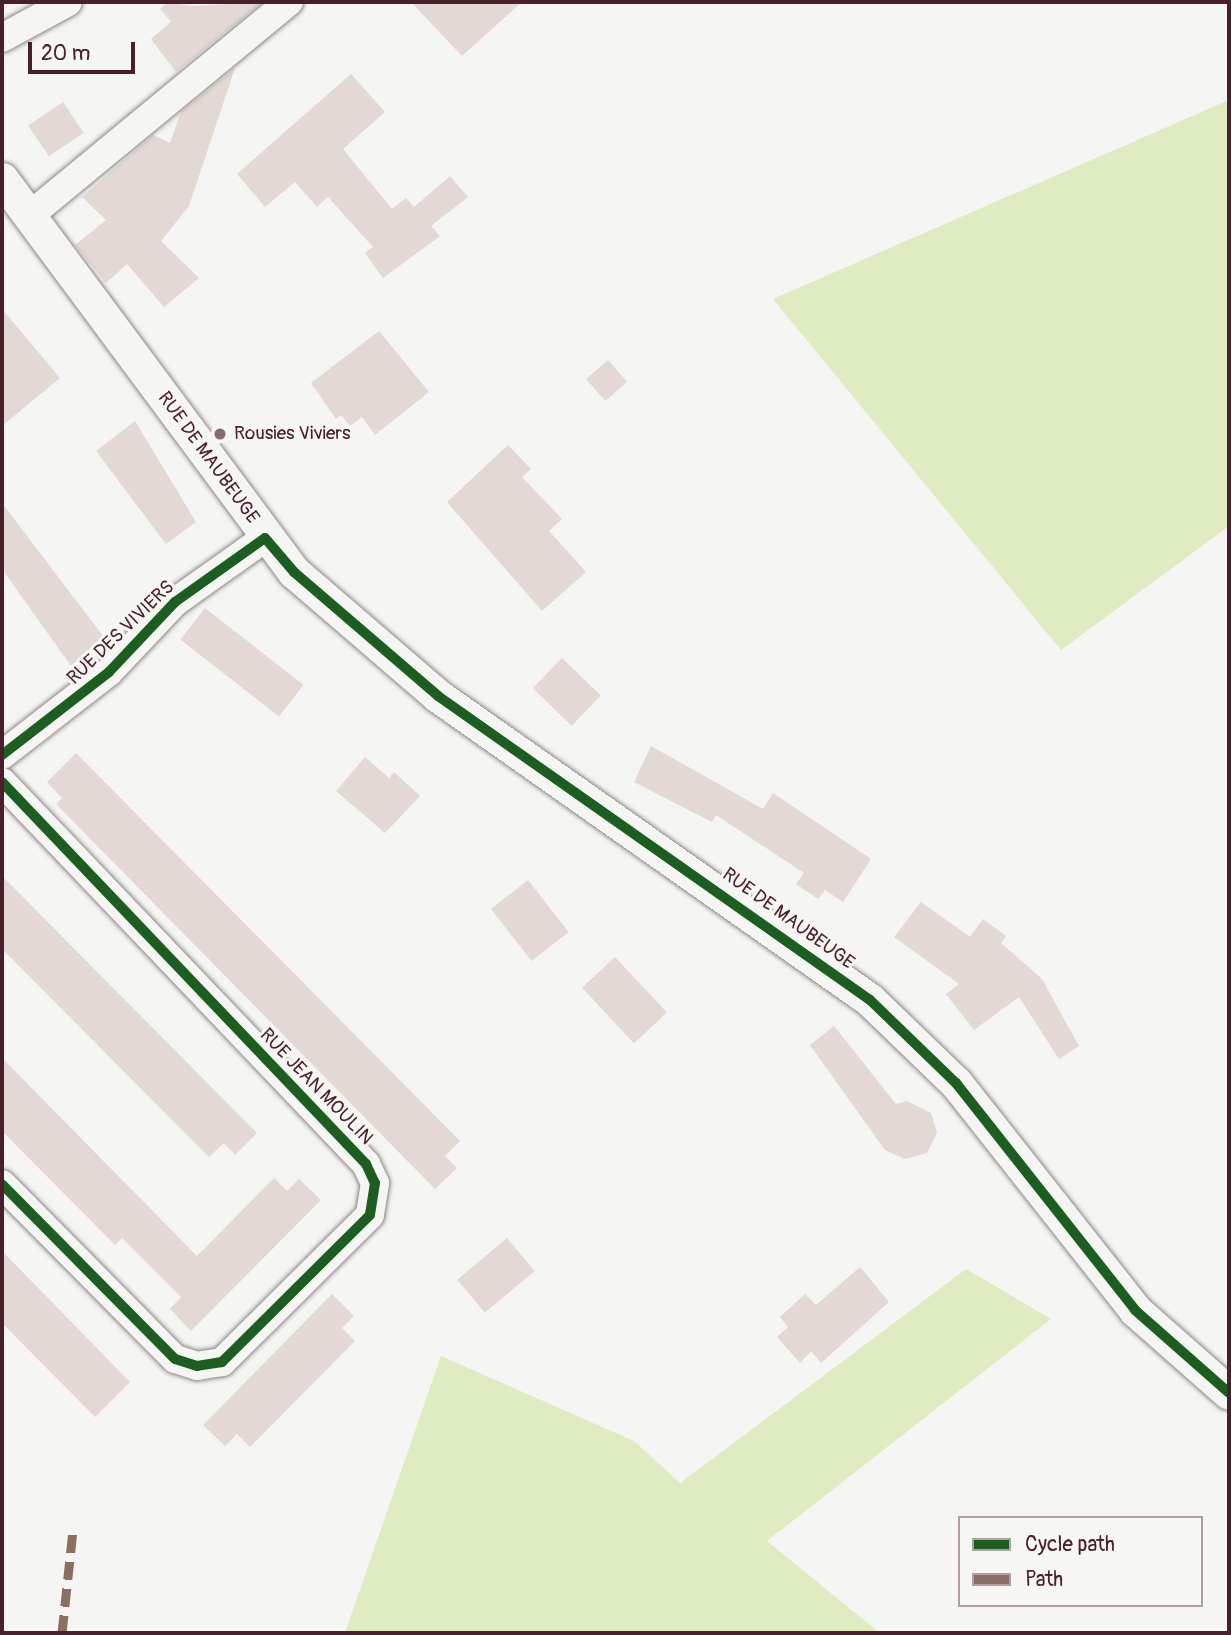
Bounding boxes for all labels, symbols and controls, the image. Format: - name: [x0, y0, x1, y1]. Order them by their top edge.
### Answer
- scale bar: [32, 28, 138, 72]
- text: 20 m: [41, 40, 90, 67]
- street label: RUE DE MAUBEUGE: [152, 387, 264, 529]
- place label: Rousies Viviers: [234, 423, 351, 445]
- marker: Rousies Viviers: [212, 426, 228, 442]
- street label: RUE DES VIVIERS: [63, 576, 179, 690]
- street label: RUE DE MAUBEUGE: [717, 863, 859, 975]
- street label: RUE JEAN MOULIN: [255, 1024, 377, 1150]
- legend: [958, 1516, 1203, 1607]
- text: Cycle path: [1025, 1531, 1115, 1558]
- text: Path: [1025, 1566, 1063, 1593]

